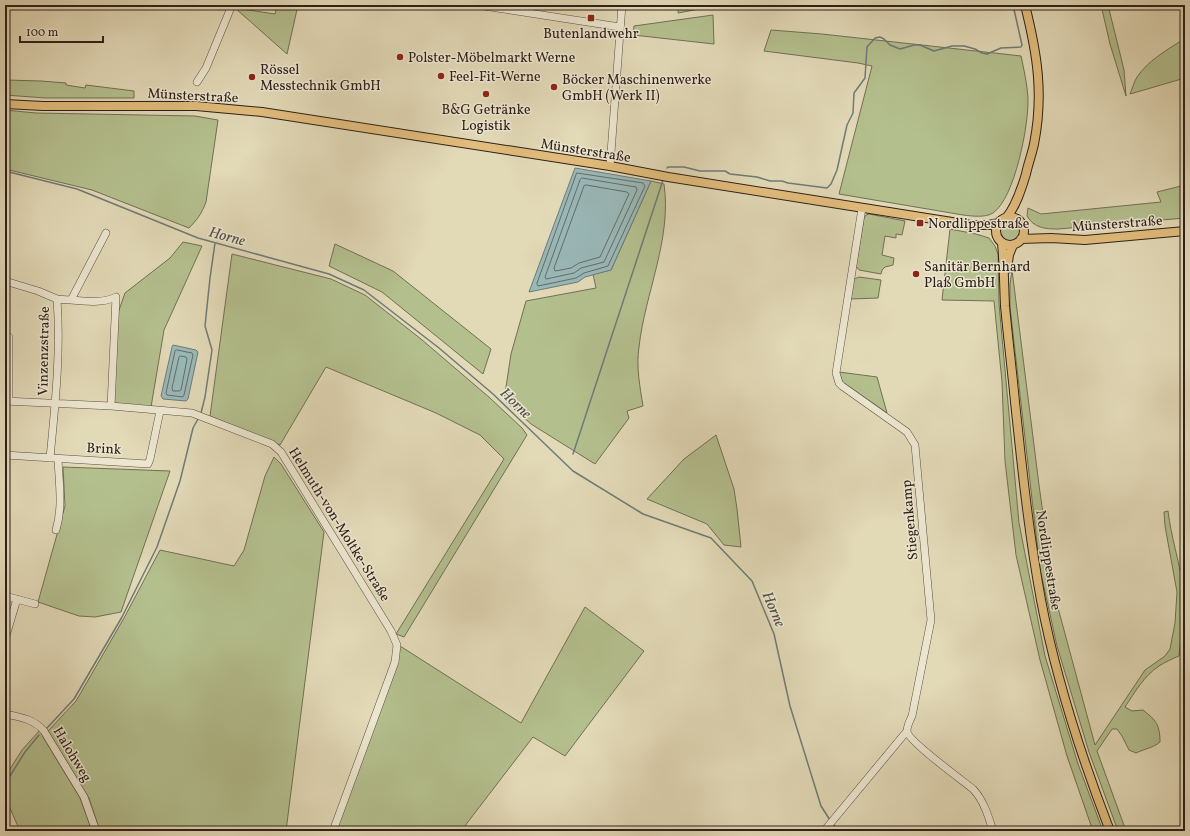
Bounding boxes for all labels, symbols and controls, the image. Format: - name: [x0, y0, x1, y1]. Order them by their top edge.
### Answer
- marker: Butenlandwehr: [586, 13, 596, 23]
- scale bar: [20, 18, 103, 44]
- text: 100 m: [26, 25, 59, 41]
- place label: Butenlandwehr: [543, 25, 639, 44]
- place label: Polster-Möbelmarkt Werne: [408, 49, 576, 68]
- marker: Polster-Möbelmarkt Werne: [395, 52, 405, 62]
- place label: Rössel Messtechnik GmbH: [260, 61, 381, 96]
- place label: Feel-Fit-Werne: [449, 68, 541, 87]
- marker: Feel-Fit-Werne: [436, 71, 446, 81]
- place label: Böcker Maschinenwerke GmbH (Werk II): [562, 71, 712, 106]
- marker: Rössel Messtechnik GmbH: [247, 72, 257, 82]
- marker: Böcker Maschinenwerke GmbH (Werk II): [549, 82, 559, 92]
- street label: Münsterstraße: [147, 85, 239, 108]
- marker: B&G Getränke Logistik: [481, 89, 491, 99]
- place label: B&G Getränke Logistik: [441, 101, 531, 136]
- street label: Münsterstraße: [539, 135, 633, 168]
- street label: Münsterstraße: [1071, 212, 1164, 237]
- place label: Nordlippestraße: [928, 215, 1030, 234]
- marker: Nordlippestraße: [915, 218, 925, 228]
- water label: Horne: [206, 223, 248, 252]
- place label: Sanitär Bernhard Plaß GmbH: [924, 258, 1031, 293]
- marker: Sanitär Bernhard Plaß GmbH: [911, 269, 921, 279]
- street label: Vinzenzstraße: [34, 306, 55, 396]
- water label: Horne: [494, 384, 536, 425]
- street label: Brink: [86, 439, 122, 460]
- street label: Helmuth-von-Moltke-Straße: [283, 444, 394, 606]
- street label: Stiegenkamp: [898, 479, 923, 561]
- street label: Nordlippestraße: [1030, 509, 1065, 612]
- water label: Horne: [756, 589, 790, 631]
- street label: Halohweg: [48, 724, 96, 786]

